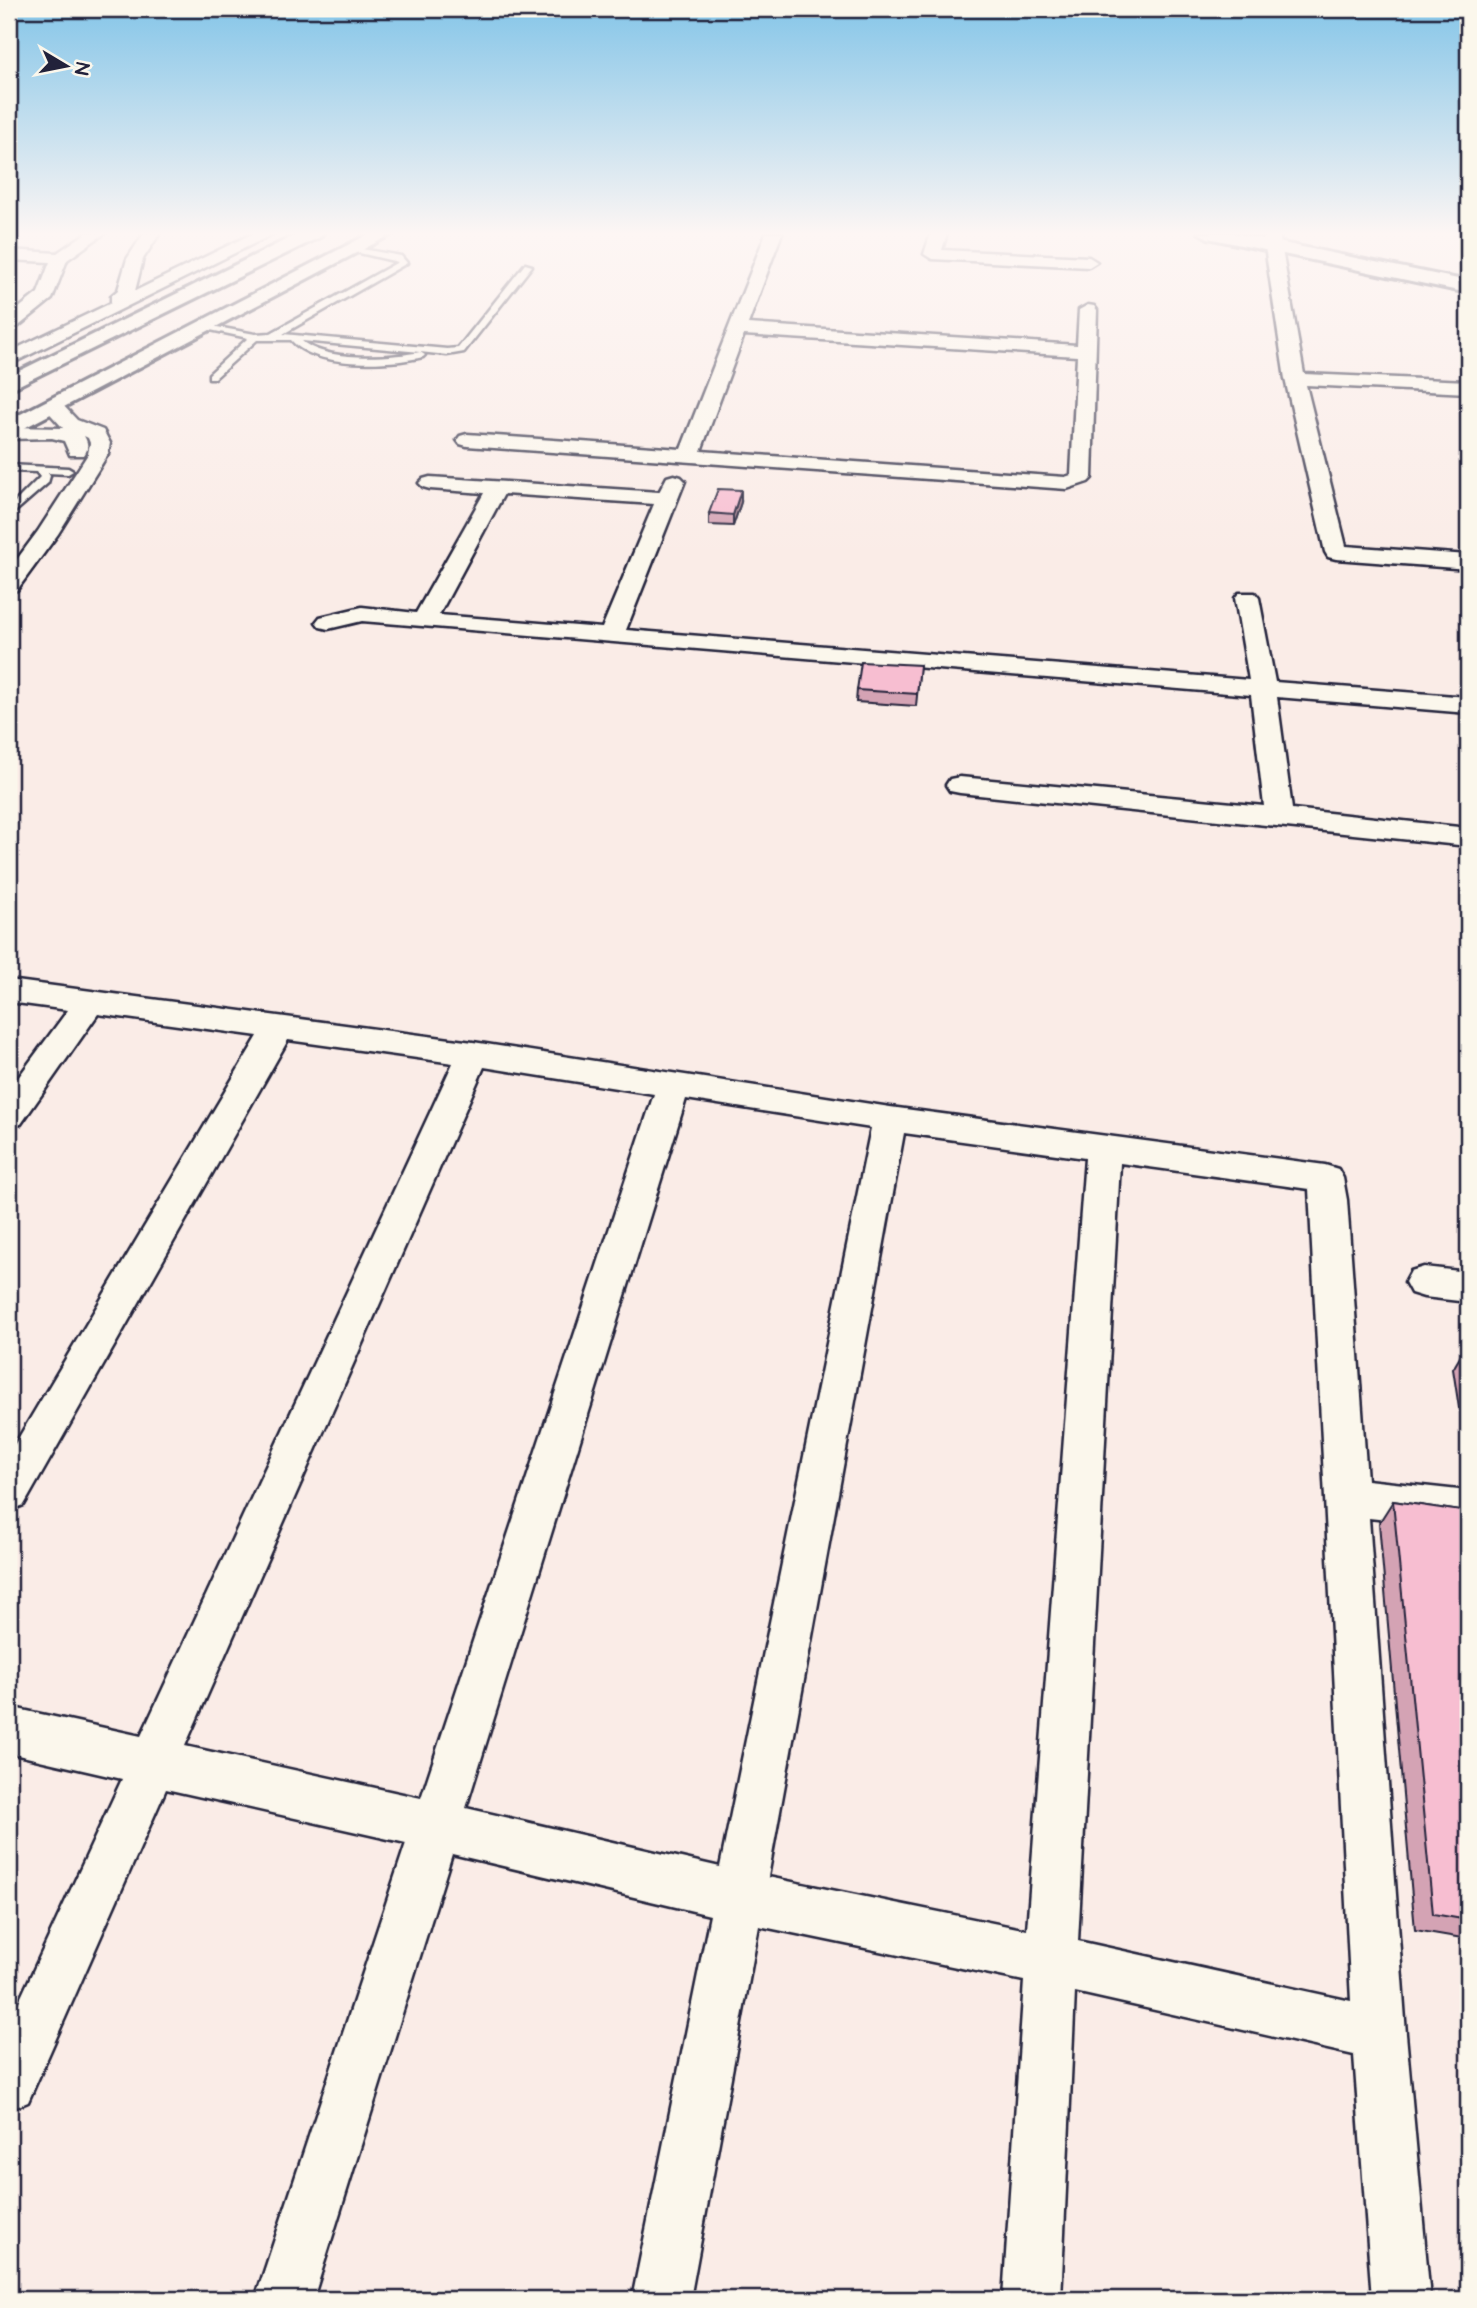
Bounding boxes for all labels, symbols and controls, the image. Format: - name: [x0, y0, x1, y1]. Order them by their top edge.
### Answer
- north arrow: [32, 32, 102, 102]
- text: N: [67, 60, 96, 77]

